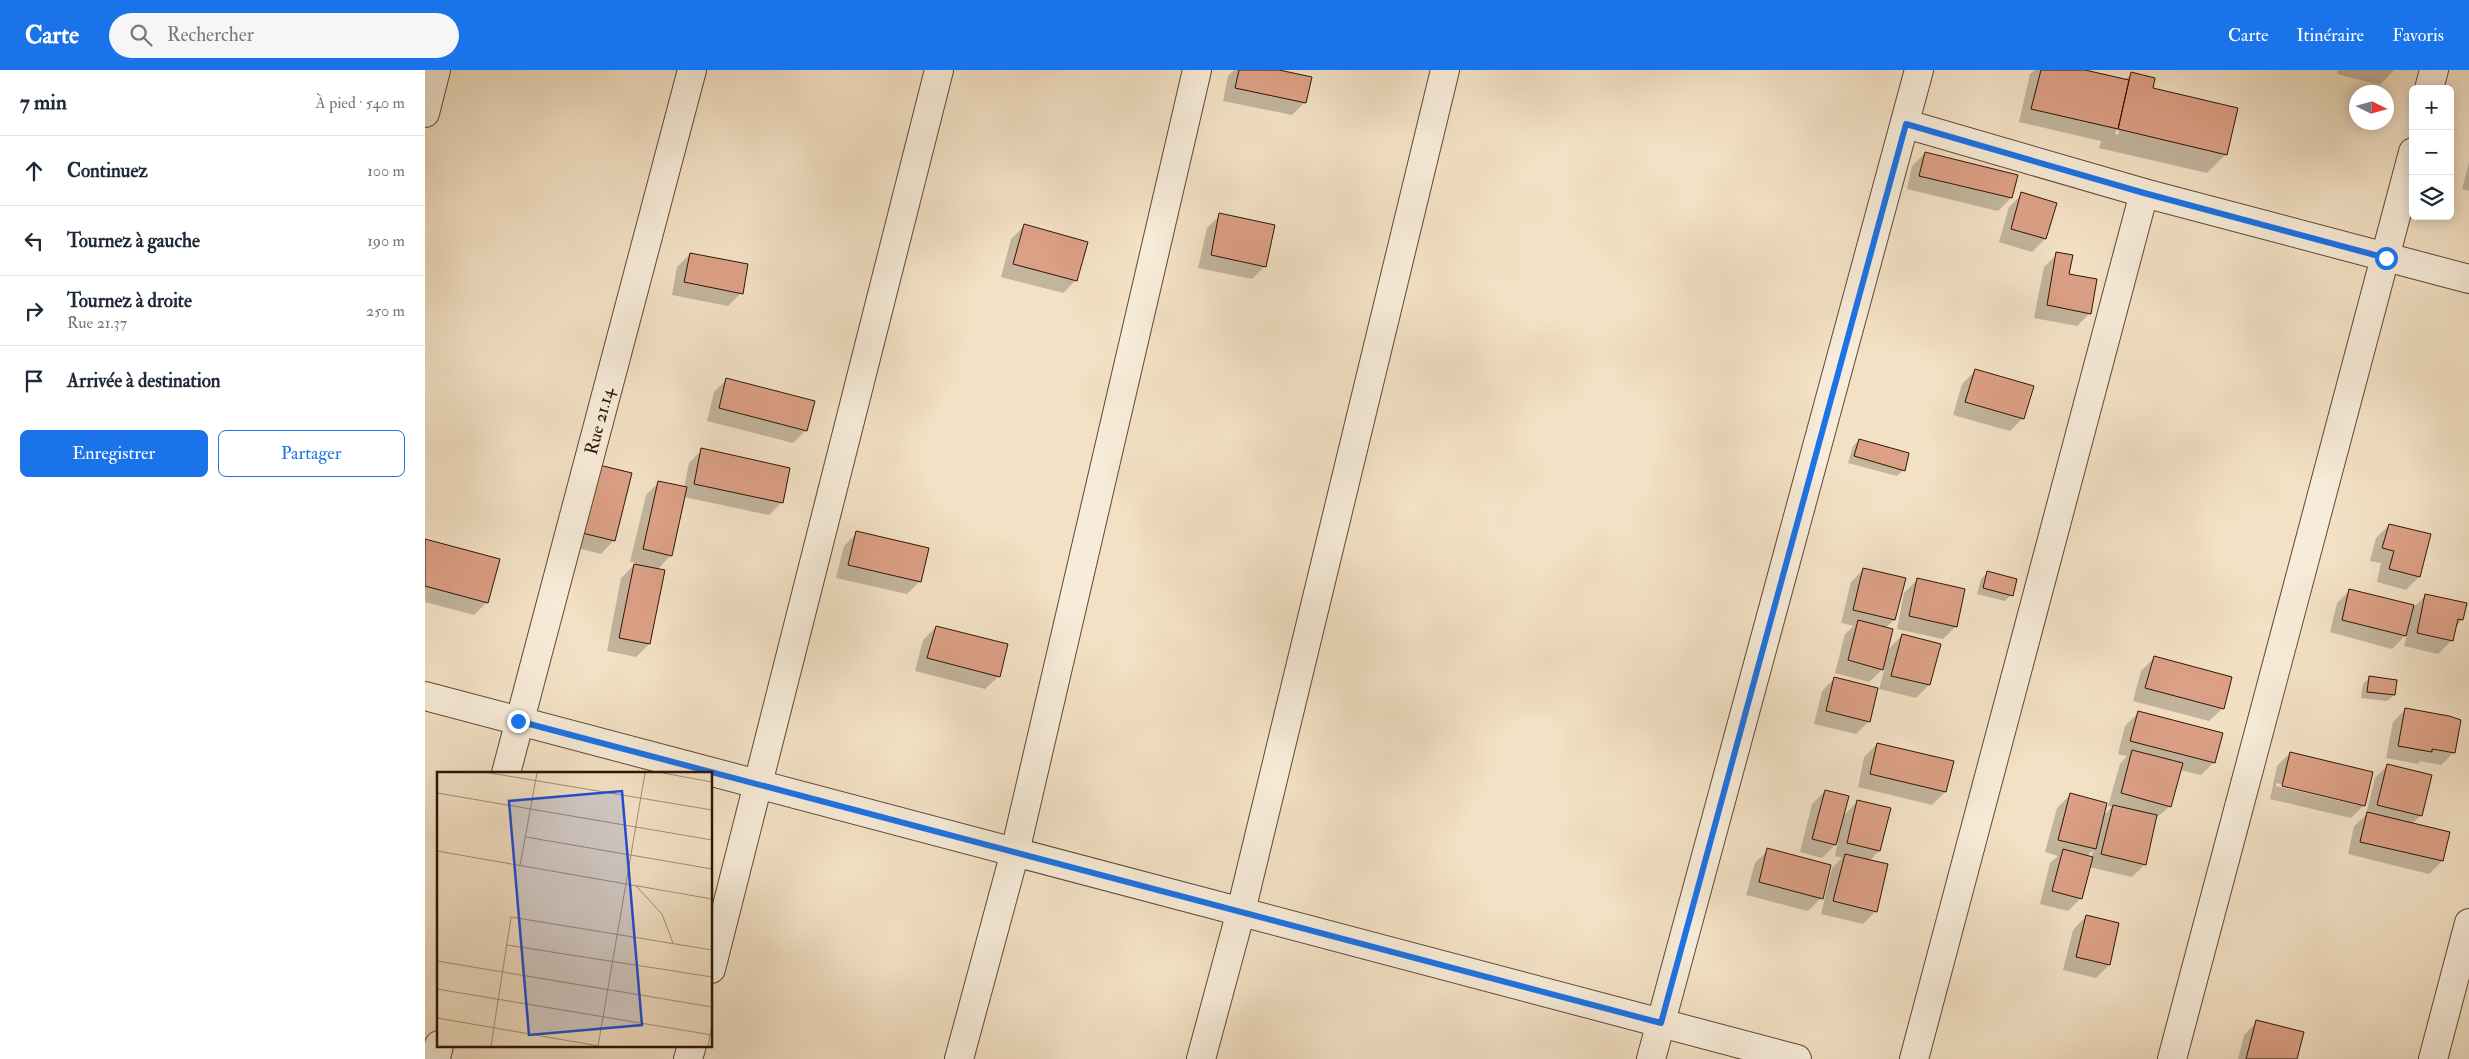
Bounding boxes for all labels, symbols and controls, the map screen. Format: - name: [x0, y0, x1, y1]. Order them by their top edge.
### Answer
- search box: [109, 13, 459, 58]
- text: Carte: [25, 20, 79, 51]
- icon: search: [127, 21, 155, 49]
- text: Rechercher: [167, 23, 254, 47]
- text: Carte: [2228, 24, 2269, 47]
- text: Itinéraire: [2297, 24, 2364, 47]
- text: Favoris: [2392, 24, 2444, 47]
- north arrow: [2349, 85, 2394, 130]
- map controls: [2409, 85, 2454, 220]
- button: +: [2409, 85, 2454, 130]
- text: 7 min: [20, 89, 67, 116]
- text: À pied · 540 m: [316, 93, 405, 113]
- button: −: [2409, 130, 2454, 175]
- icon: ahead: [20, 157, 48, 185]
- text: Continuez: [67, 159, 148, 183]
- text: 100 m: [367, 161, 405, 181]
- button: layers: [2409, 175, 2454, 220]
- icon: left: [20, 227, 48, 255]
- text: Tournez à gauche: [67, 229, 200, 253]
- text: 190 m: [367, 231, 405, 251]
- route start: [2375, 247, 2398, 270]
- text: Tournez à droite: [67, 289, 192, 313]
- icon: right: [20, 297, 48, 325]
- text: 250 m: [366, 301, 405, 321]
- text: Rue 21.37: [67, 313, 127, 333]
- icon: arrive: [20, 367, 48, 395]
- text: Arrivée à destination: [67, 369, 221, 393]
- street label: Rue 21.14: [579, 384, 619, 457]
- button: Enregistrer: [20, 430, 208, 477]
- button: Partager: [218, 430, 405, 477]
- route end: [507, 710, 530, 733]
- inset map: [437, 772, 713, 1046]

